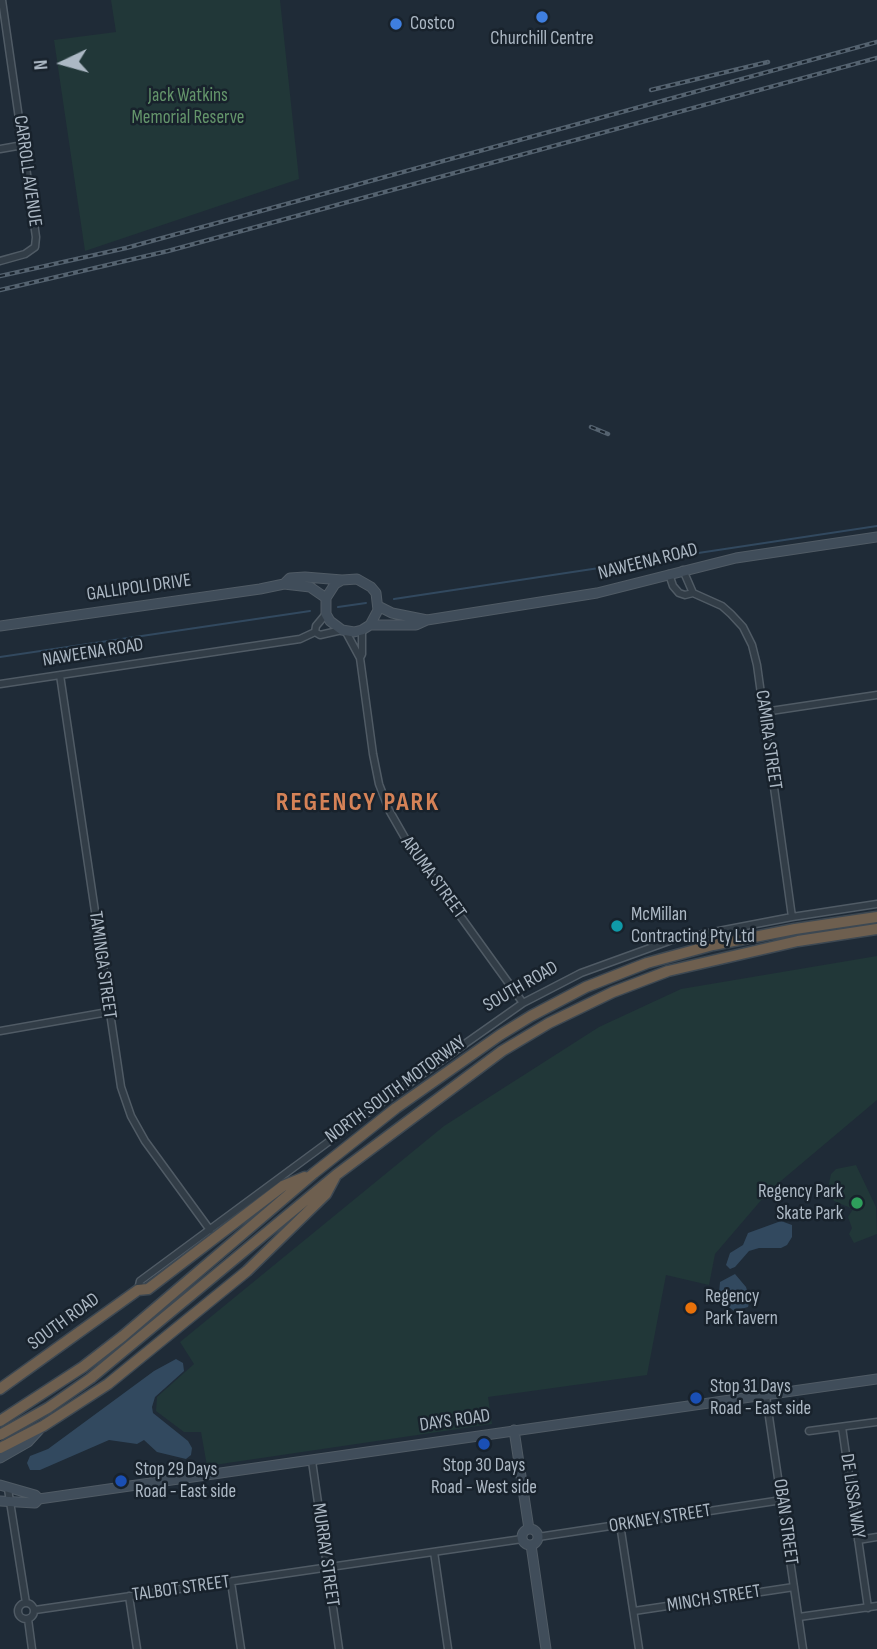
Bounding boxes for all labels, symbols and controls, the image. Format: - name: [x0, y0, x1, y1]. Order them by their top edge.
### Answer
- marker: Churchill Centre: [534, 9, 550, 25]
- place label: Costco: [410, 13, 455, 35]
- marker: Costco: [388, 16, 404, 32]
- north arrow: [28, 28, 98, 98]
- place label: Churchill Centre: [490, 28, 594, 50]
- text: N: [30, 59, 53, 71]
- park label: Jack Watkins Memorial Reserve: [132, 85, 244, 129]
- street label: CARROLL AVENUE: [8, 114, 46, 228]
- street label: NAWEENA ROAD: [596, 539, 700, 585]
- street label: GALLIPOLI DRIVE: [85, 569, 193, 607]
- street label: NAWEENA ROAD: [41, 634, 145, 672]
- street label: CAMIRA STREET: [750, 689, 786, 791]
- district label: REGENCY PARK: [277, 787, 439, 819]
- street label: ARUMA STREET: [395, 832, 471, 924]
- place label: McMillan Contracting Pty Ltd: [631, 904, 755, 948]
- street label: TAMINGA STREET: [83, 910, 121, 1020]
- marker: McMillan Contracting Pty Ltd: [609, 918, 625, 934]
- street label: SOUTH ROAD: [480, 956, 562, 1018]
- street label: NORTH SOUTH MOTORWAY: [321, 1031, 471, 1149]
- place label: Regency Park Skate Park: [758, 1181, 843, 1225]
- marker: Regency Park Skate Park: [849, 1195, 865, 1211]
- place label: Regency Park Tavern: [705, 1286, 778, 1330]
- street label: SOUTH ROAD: [24, 1288, 104, 1356]
- marker: Regency Park Tavern: [683, 1300, 699, 1316]
- place label: Stop 31 Days Road - East side: [710, 1376, 811, 1420]
- marker: Stop 31 Days Road - East side: [688, 1390, 704, 1406]
- street label: DAYS ROAD: [418, 1405, 492, 1437]
- marker: Stop 30 Days Road - West side: [476, 1436, 492, 1452]
- street label: DE LISSA WAY: [835, 1452, 869, 1540]
- place label: Stop 30 Days Road - West side: [431, 1455, 537, 1499]
- place label: Stop 29 Days Road - East side: [135, 1459, 236, 1503]
- marker: Stop 29 Days Road - East side: [113, 1473, 129, 1489]
- street label: OBAN STREET: [768, 1478, 802, 1566]
- street label: ORKNEY STREET: [607, 1500, 713, 1538]
- street label: MURRAY STREET: [306, 1502, 344, 1608]
- street label: TALBOT STREET: [131, 1571, 231, 1607]
- street label: MINCH STREET: [666, 1580, 762, 1618]

